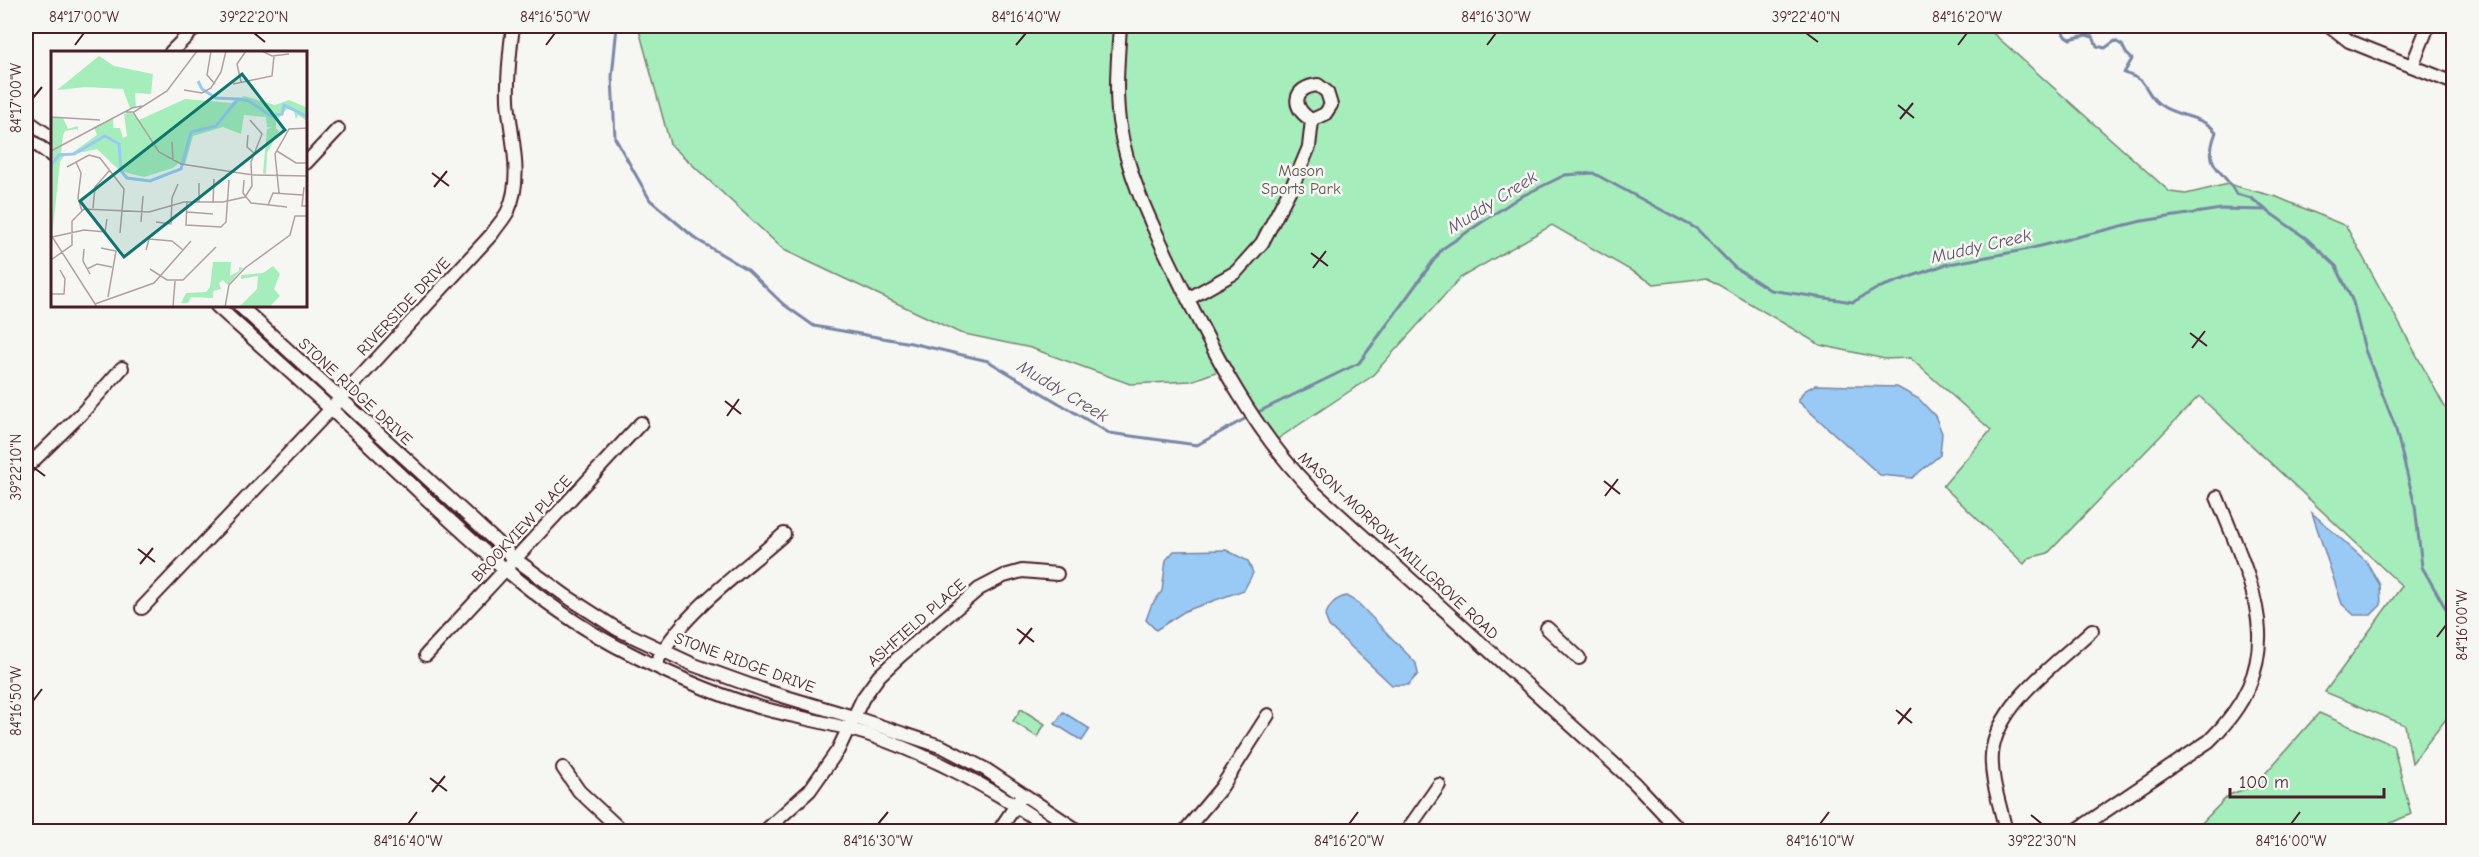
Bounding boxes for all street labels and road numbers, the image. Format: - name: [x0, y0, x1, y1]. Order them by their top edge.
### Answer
- street label: RIVERSIDE DRIVE: [354, 254, 454, 360]
- street label: STONE RIDGE DRIVE: [295, 335, 416, 449]
- street label: MASON–MORROW–MILLGROVE ROAD: [1295, 448, 1502, 643]
- street label: BROOKVIEW PLACE: [468, 472, 576, 585]
- street label: ASHFIELD PLACE: [864, 575, 970, 670]
- street label: STONE RIDGE DRIVE: [672, 629, 818, 697]

